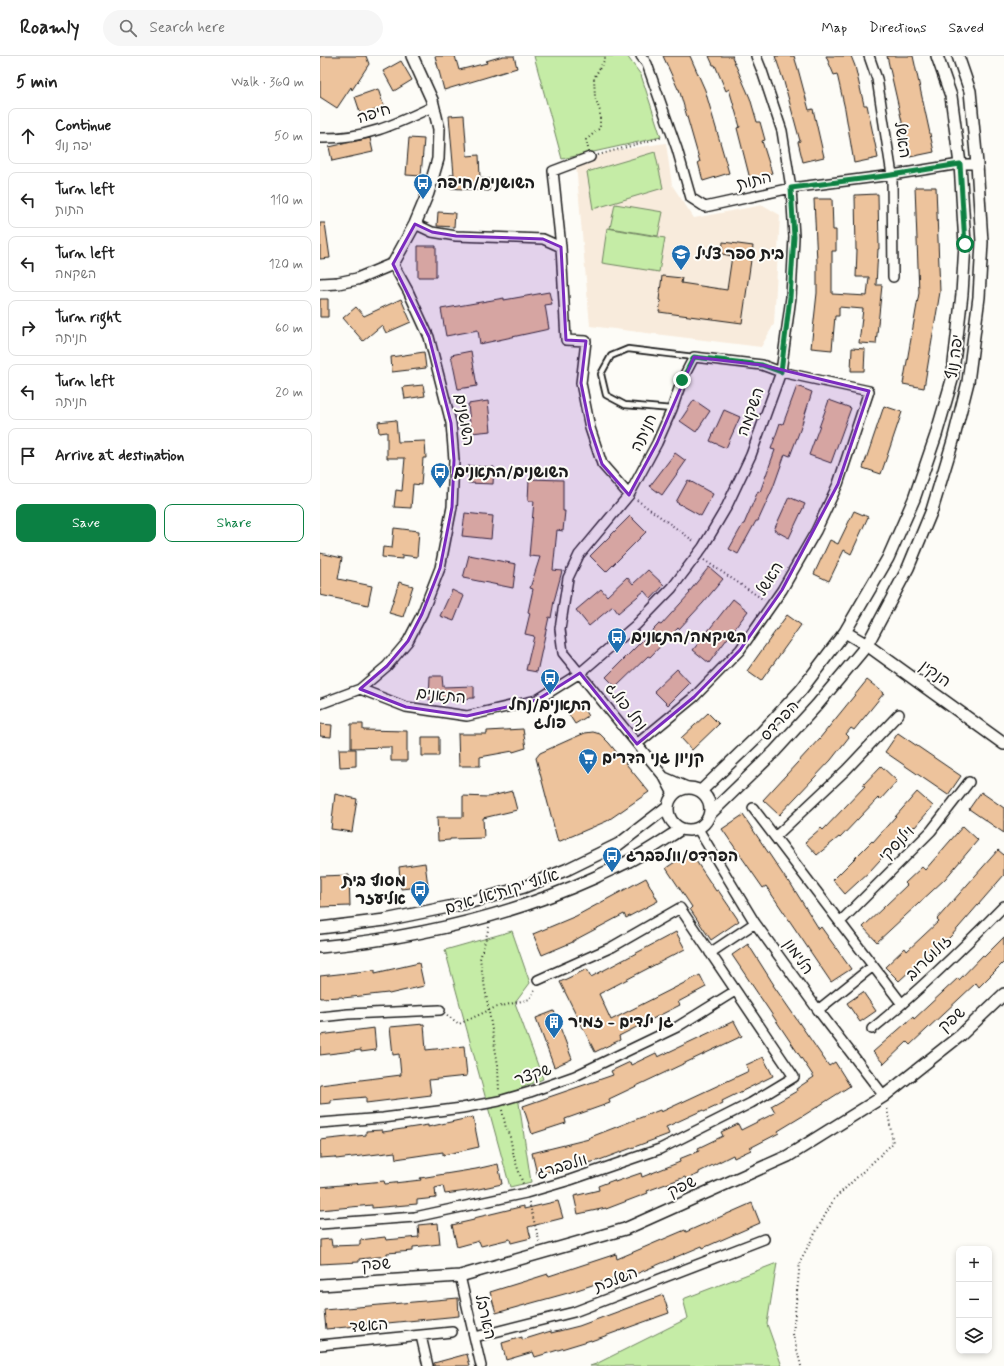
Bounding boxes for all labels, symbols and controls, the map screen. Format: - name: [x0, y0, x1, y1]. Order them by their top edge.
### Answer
- search box: [103, 10, 383, 46]
- text: Roamly: [20, 15, 79, 40]
- icon: search: [117, 17, 139, 39]
- text: Search here: [149, 18, 225, 38]
- text: Map: [821, 19, 847, 37]
- text: Directions: [869, 19, 927, 37]
- text: Saved: [949, 19, 984, 37]
- text: 5 min: [16, 71, 58, 93]
- text: Walk · 360 m: [231, 74, 304, 91]
- street label: חיפה: [354, 99, 394, 129]
- text: Continue: [55, 116, 111, 136]
- street label: האשל: [889, 120, 915, 160]
- icon: ahead: [17, 125, 39, 147]
- text: 50 m: [274, 128, 303, 145]
- text: יפה נוף: [55, 138, 92, 155]
- street label: התות: [734, 167, 774, 195]
- bus stop icon: השושנים/חיפה: [412, 172, 434, 200]
- place label: השושנים/חיפה: [437, 173, 535, 194]
- text: Turn left: [55, 180, 115, 200]
- icon: left: [17, 189, 39, 211]
- text: 110 m: [270, 192, 303, 209]
- text: התות: [55, 202, 84, 219]
- route start: [956, 235, 974, 253]
- school or university icon: בית ספר צליל: [670, 243, 692, 271]
- text: Turn left: [55, 244, 115, 264]
- place label: בית ספר צליל: [695, 244, 784, 265]
- icon: left: [17, 253, 39, 275]
- text: 120 m: [269, 256, 303, 273]
- text: השקמה: [55, 266, 96, 283]
- text: Turn right: [55, 308, 122, 328]
- icon: right: [17, 317, 39, 339]
- text: 60 m: [275, 320, 303, 337]
- text: חניתה: [55, 330, 87, 347]
- street label: יפה נוף: [941, 333, 969, 381]
- route end: [673, 371, 691, 389]
- text: Turn left: [55, 372, 115, 392]
- icon: left: [17, 381, 39, 403]
- text: 20 m: [275, 384, 303, 401]
- street label: השקמה: [732, 385, 770, 439]
- street label: השושנים: [449, 392, 479, 448]
- text: חניתה: [55, 394, 87, 411]
- street label: חניתה: [626, 411, 662, 455]
- icon: arrive: [17, 445, 39, 467]
- text: Arrive at destination: [55, 446, 184, 466]
- bus stop icon: השושנים/התאנים: [429, 461, 451, 489]
- place label: השושנים/התאנים: [454, 462, 569, 483]
- button: Save: [16, 504, 156, 542]
- button: Share: [164, 504, 304, 542]
- street label: האשל: [751, 558, 789, 600]
- bus stop icon: השיקמה/התאנים: [606, 626, 628, 654]
- place label: השיקמה/התאנים: [631, 627, 747, 648]
- street label: הנקין: [915, 656, 955, 692]
- bus stop icon: התאנים/נחל פולג: [539, 667, 561, 695]
- street label: נחל פולג: [600, 679, 652, 735]
- street label: התאנים: [415, 683, 467, 709]
- place label: התאנים/נחל פולג: [509, 695, 591, 734]
- street label: הפרדס: [756, 696, 804, 746]
- supermarket icon: קניון גני הדרים: [577, 747, 599, 775]
- place label: קניון גני הדרים: [602, 748, 704, 769]
- street label: וילנסקי: [875, 822, 919, 866]
- bus stop icon: הפרדס/וולפברג: [601, 845, 623, 873]
- place label: הפרדס/וולפברג: [626, 846, 738, 867]
- street label: אלוף יקותיאל אדם: [442, 865, 562, 919]
- place label: מסוף בית אליעזר: [341, 871, 406, 910]
- bus stop icon: מסוף בית אליעזר: [409, 879, 431, 907]
- street label: זולוטרוב: [901, 931, 957, 985]
- street label: הלימון: [778, 935, 818, 979]
- street label: שפק: [934, 1002, 970, 1038]
- building icon: גן ילדים - זמיר: [543, 1011, 565, 1039]
- place label: גן ילדים - זמיר: [568, 1012, 674, 1033]
- street label: שקצר: [511, 1059, 555, 1091]
- street label: וולפברג: [534, 1149, 590, 1185]
- street label: שפק: [664, 1171, 700, 1203]
- map controls: [956, 1246, 992, 1354]
- button: +: [956, 1246, 992, 1282]
- street label: שפק: [360, 1253, 392, 1277]
- street label: השלכת: [590, 1262, 641, 1298]
- button: −: [956, 1282, 992, 1318]
- street label: הארבל: [470, 1292, 500, 1342]
- street label: האשד: [349, 1314, 389, 1338]
- button: layers: [956, 1318, 992, 1354]

